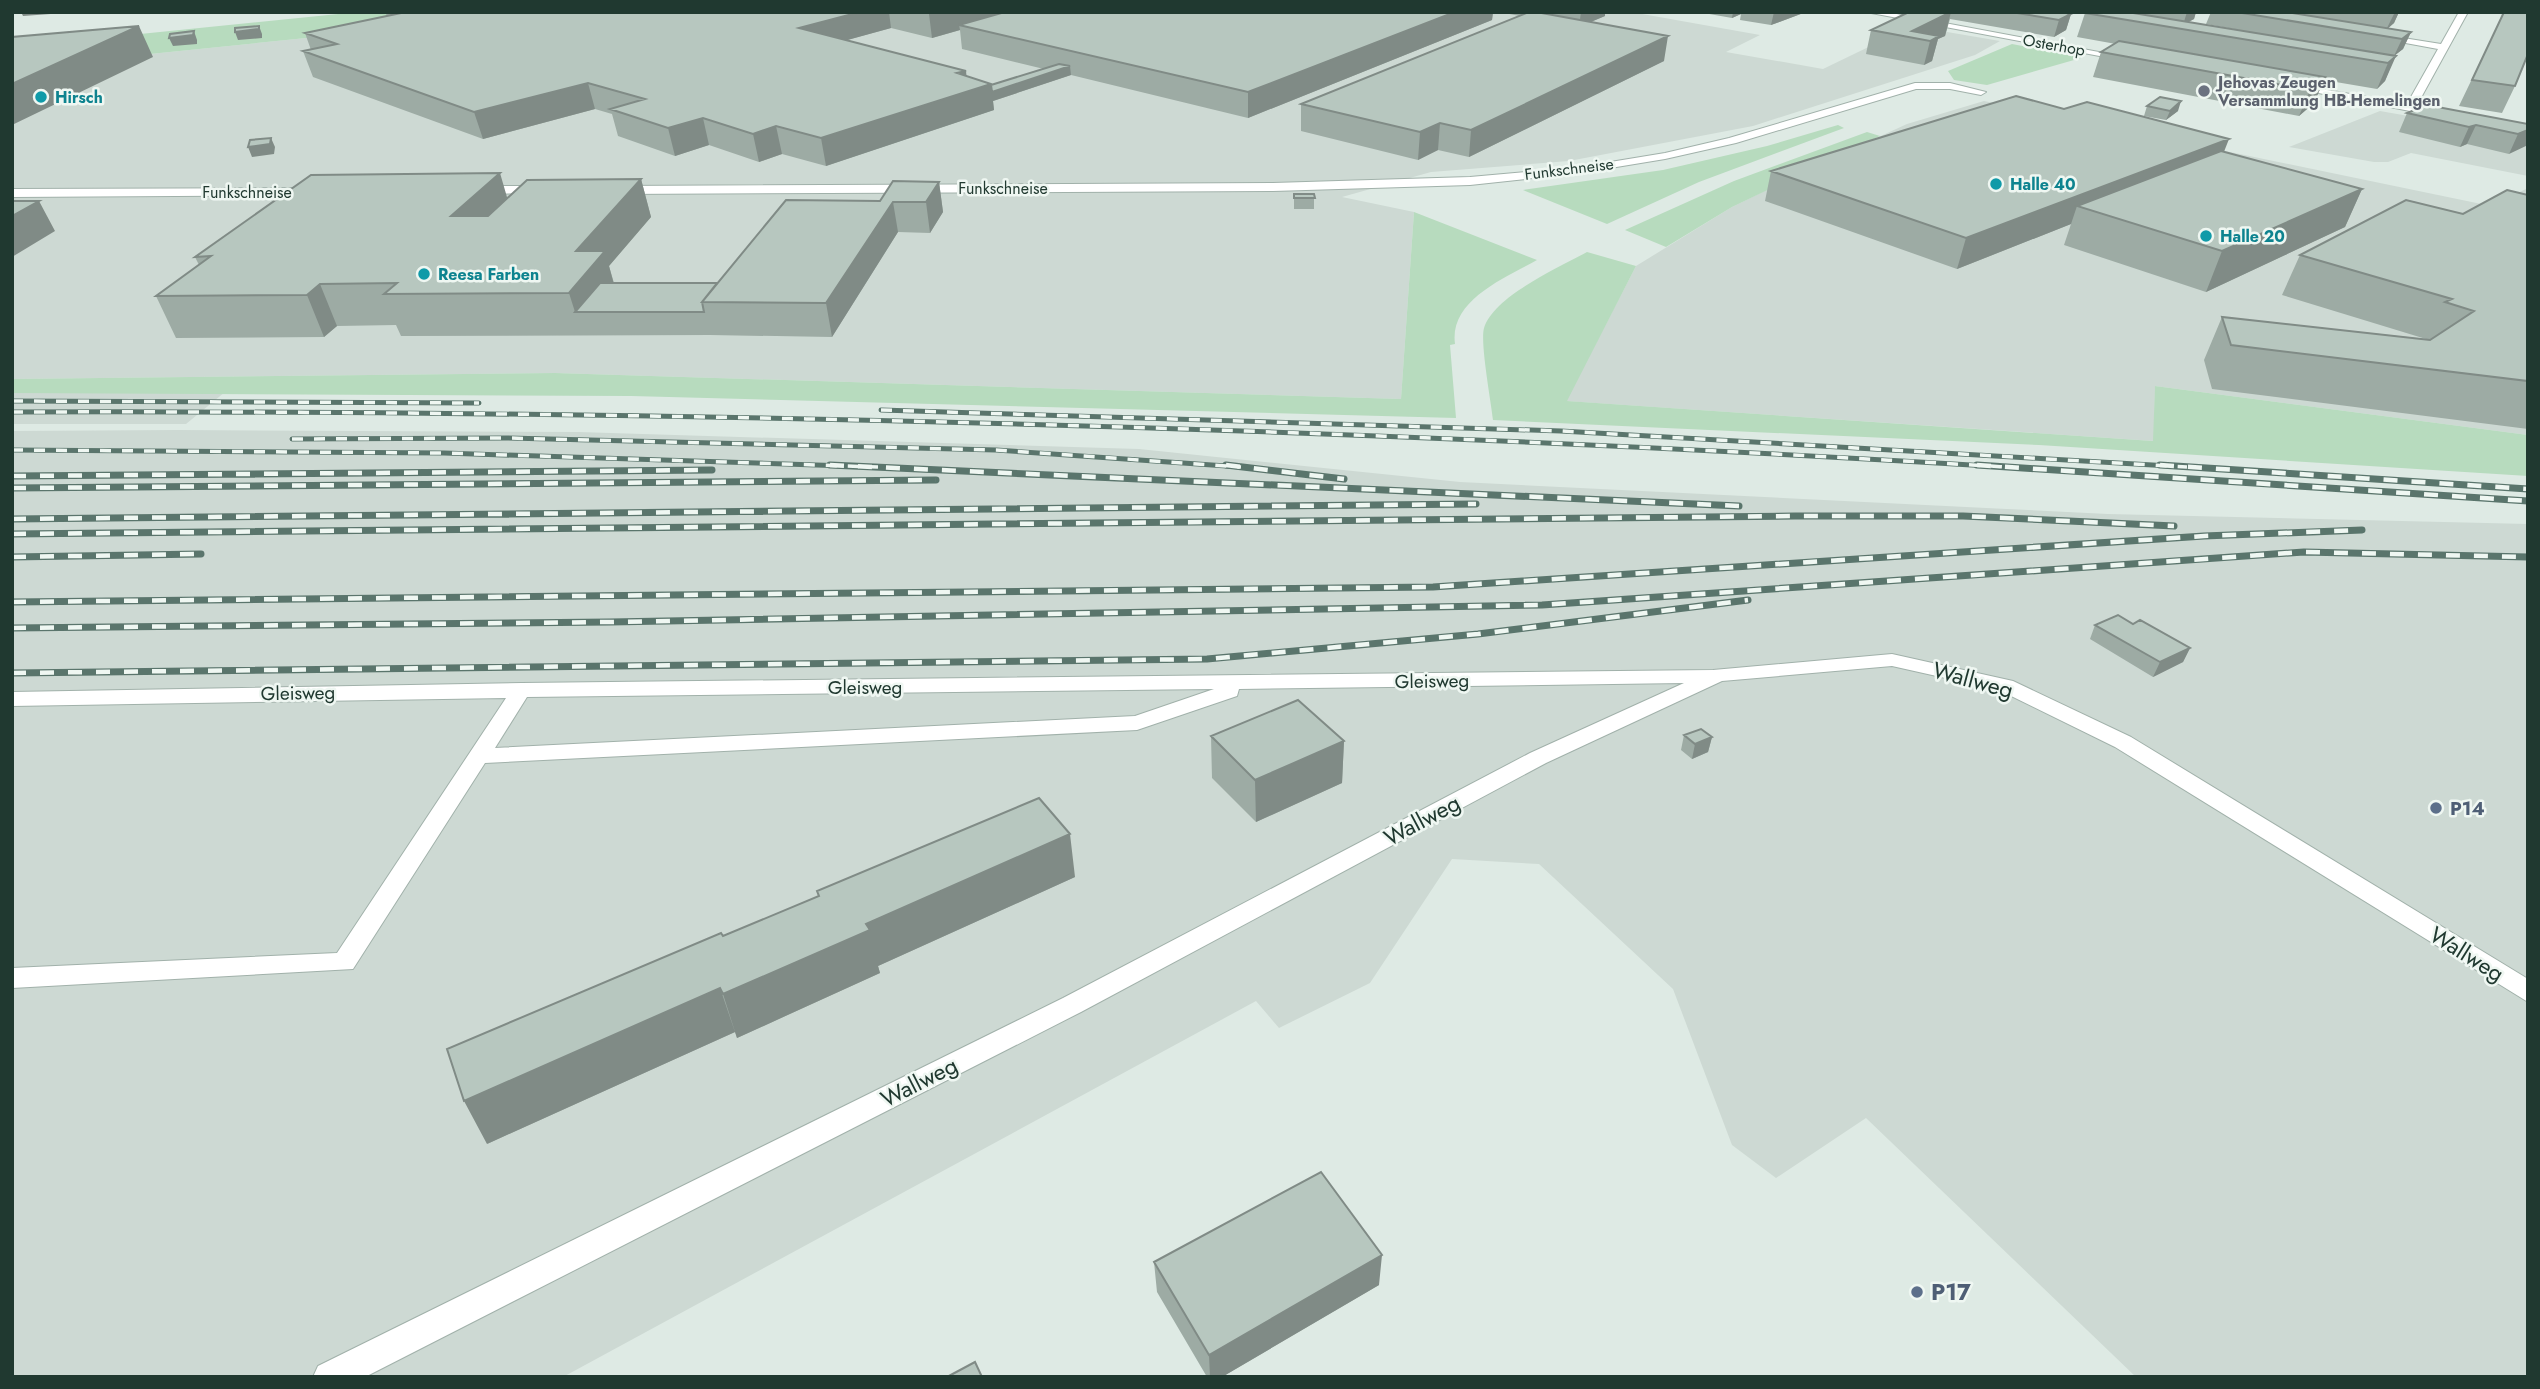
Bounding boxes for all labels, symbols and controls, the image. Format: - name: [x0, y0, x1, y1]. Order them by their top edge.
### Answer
- street label: Osterhop: [2021, 28, 2087, 62]
- place label: Jehovas Zeugen Versammlung HB-Hemelingen: [2215, 71, 2441, 112]
- marker: Jehovas Zeugen Versammlung HB-Hemelingen: [2196, 83, 2212, 99]
- place label: Hirsch: [55, 86, 103, 109]
- marker: Hirsch: [33, 89, 49, 105]
- street label: Funkschneise: [1523, 152, 1615, 186]
- place label: Halle 40: [2010, 173, 2076, 196]
- marker: Halle 40: [1988, 176, 2004, 192]
- street label: Funkschneise: [958, 177, 1048, 200]
- street label: Funkschneise: [202, 181, 292, 204]
- place label: Halle 20: [2220, 225, 2285, 248]
- marker: Halle 20: [2198, 228, 2214, 244]
- place label: Reesa Farben: [438, 263, 539, 286]
- marker: Reesa Farben: [416, 266, 432, 282]
- street label: Wallweg: [1929, 653, 2017, 707]
- street label: Gleisweg: [1394, 667, 1470, 695]
- street label: Gleisweg: [828, 674, 902, 701]
- street label: Gleisweg: [260, 679, 336, 707]
- street label: Wallweg: [1378, 786, 1466, 854]
- place label: P14: [2450, 795, 2485, 822]
- marker: P14: [2428, 800, 2444, 816]
- street label: Wallweg: [2423, 918, 2511, 990]
- street label: Wallweg: [875, 1048, 963, 1116]
- place label: P17: [1931, 1275, 1971, 1309]
- marker: P17: [1909, 1284, 1925, 1300]

